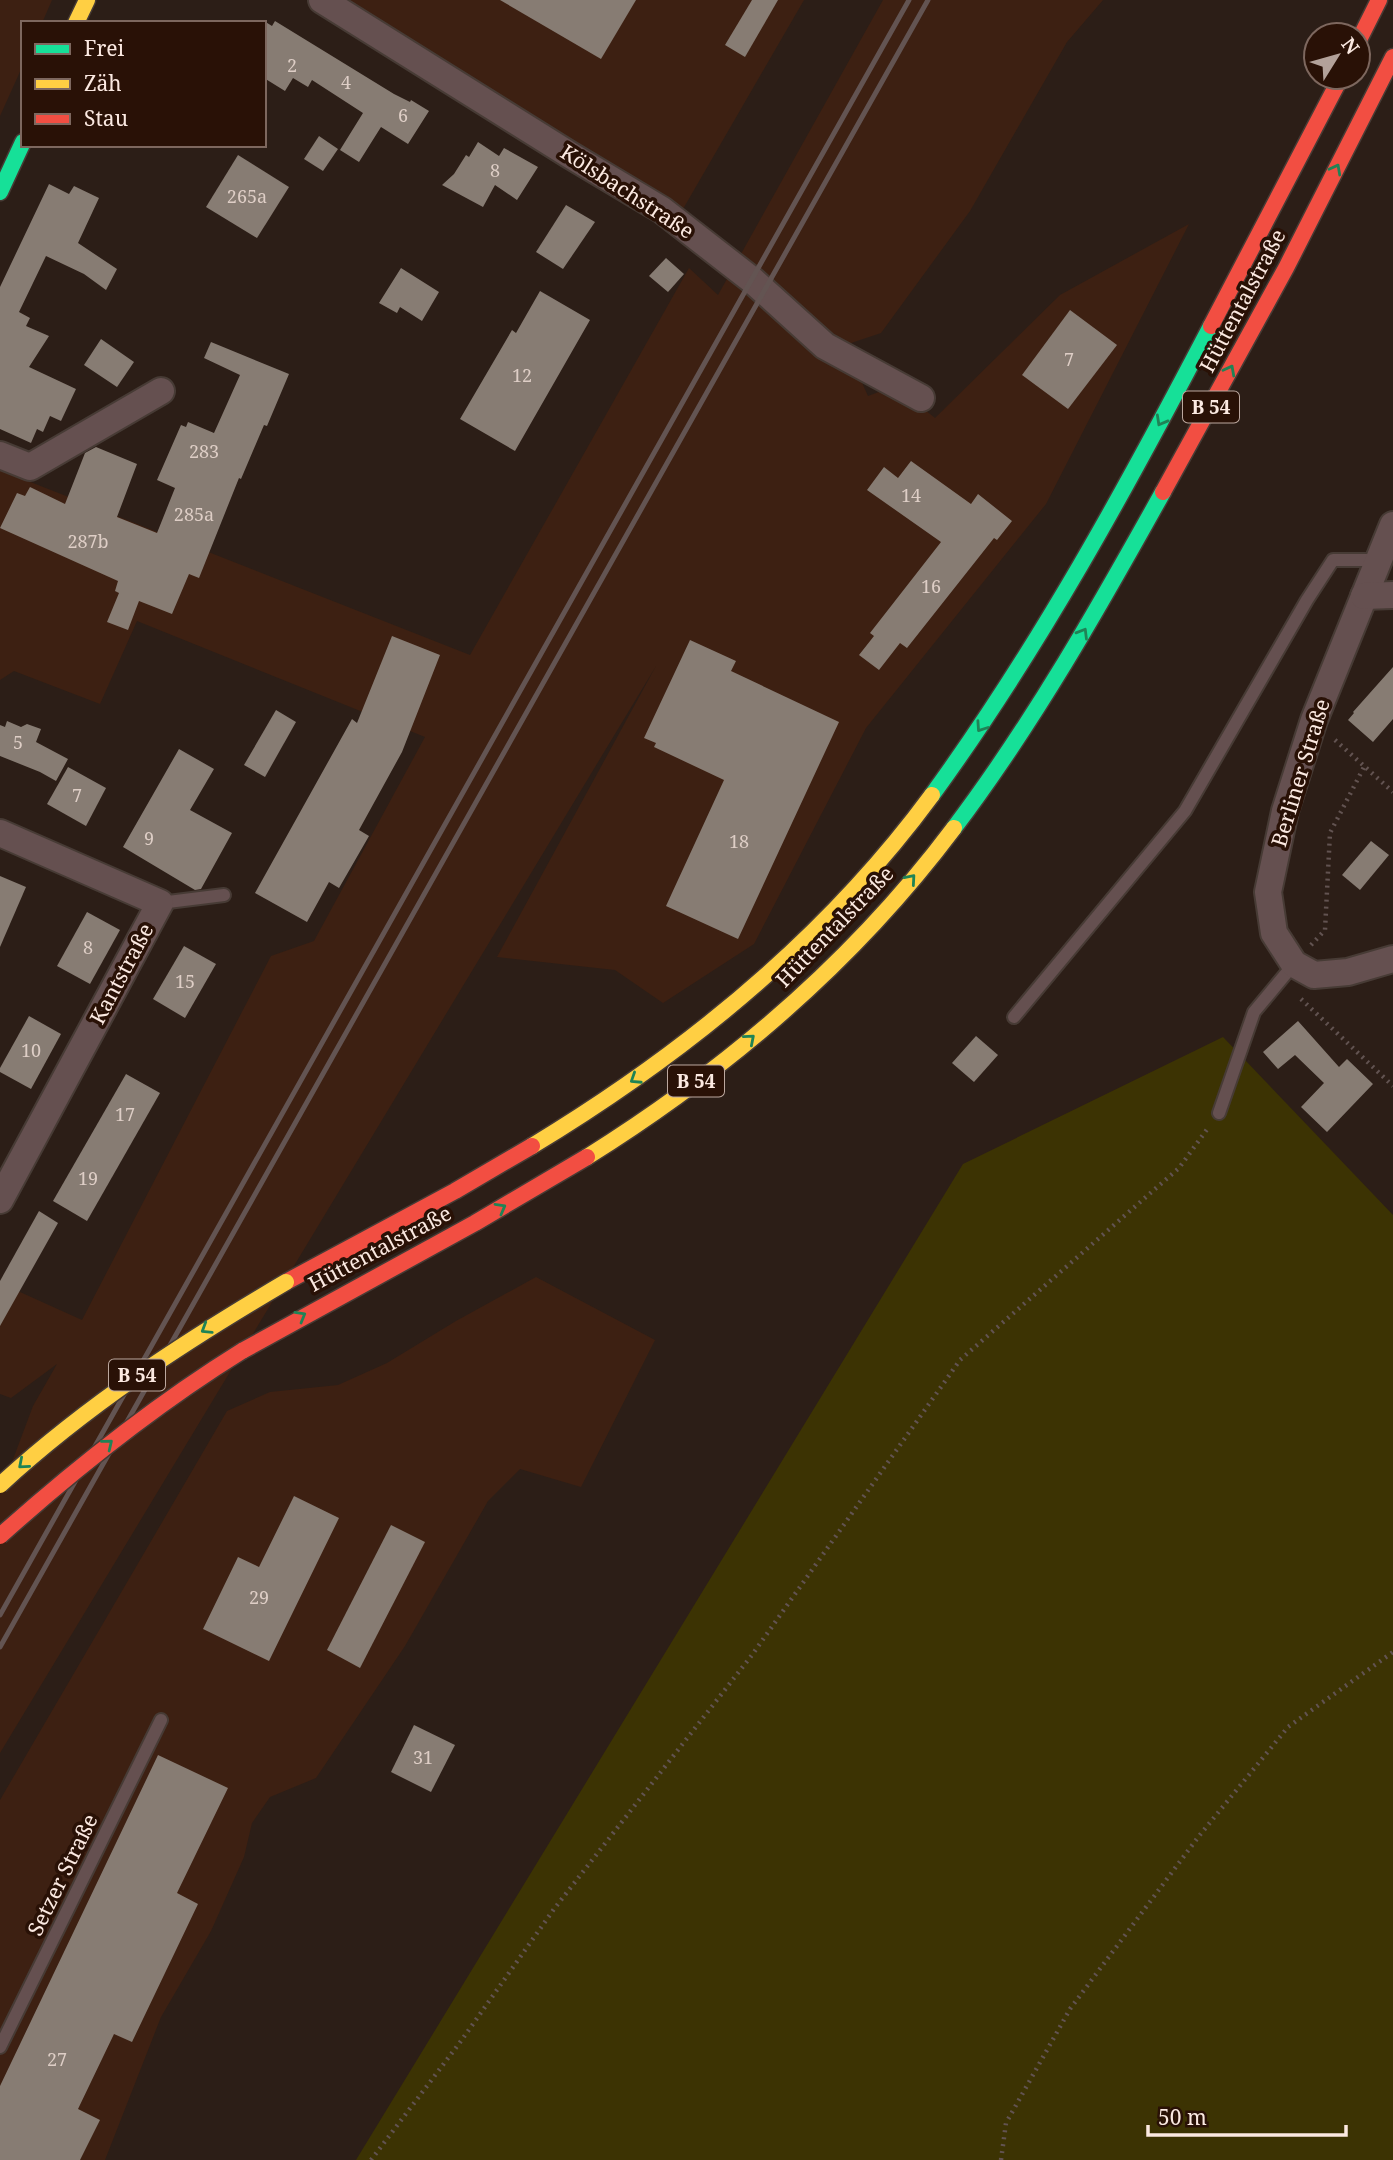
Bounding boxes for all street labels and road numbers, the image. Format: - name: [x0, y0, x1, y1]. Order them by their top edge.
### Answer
- street label: Kölsbachstraße: [555, 138, 700, 245]
- street label: Hüttentalstraße: [1193, 224, 1292, 377]
- road number: B 54: [1183, 392, 1239, 422]
- street label: Berliner Straße: [1264, 695, 1336, 850]
- street label: Hüttentalstraße: [769, 860, 899, 993]
- street label: Kantstraße: [83, 918, 159, 1029]
- road number: B 54: [668, 1065, 724, 1096]
- street label: Hüttentalstraße: [303, 1199, 456, 1298]
- road number: B 54: [109, 1359, 165, 1390]
- street label: Setzer Straße: [21, 1809, 104, 1940]

